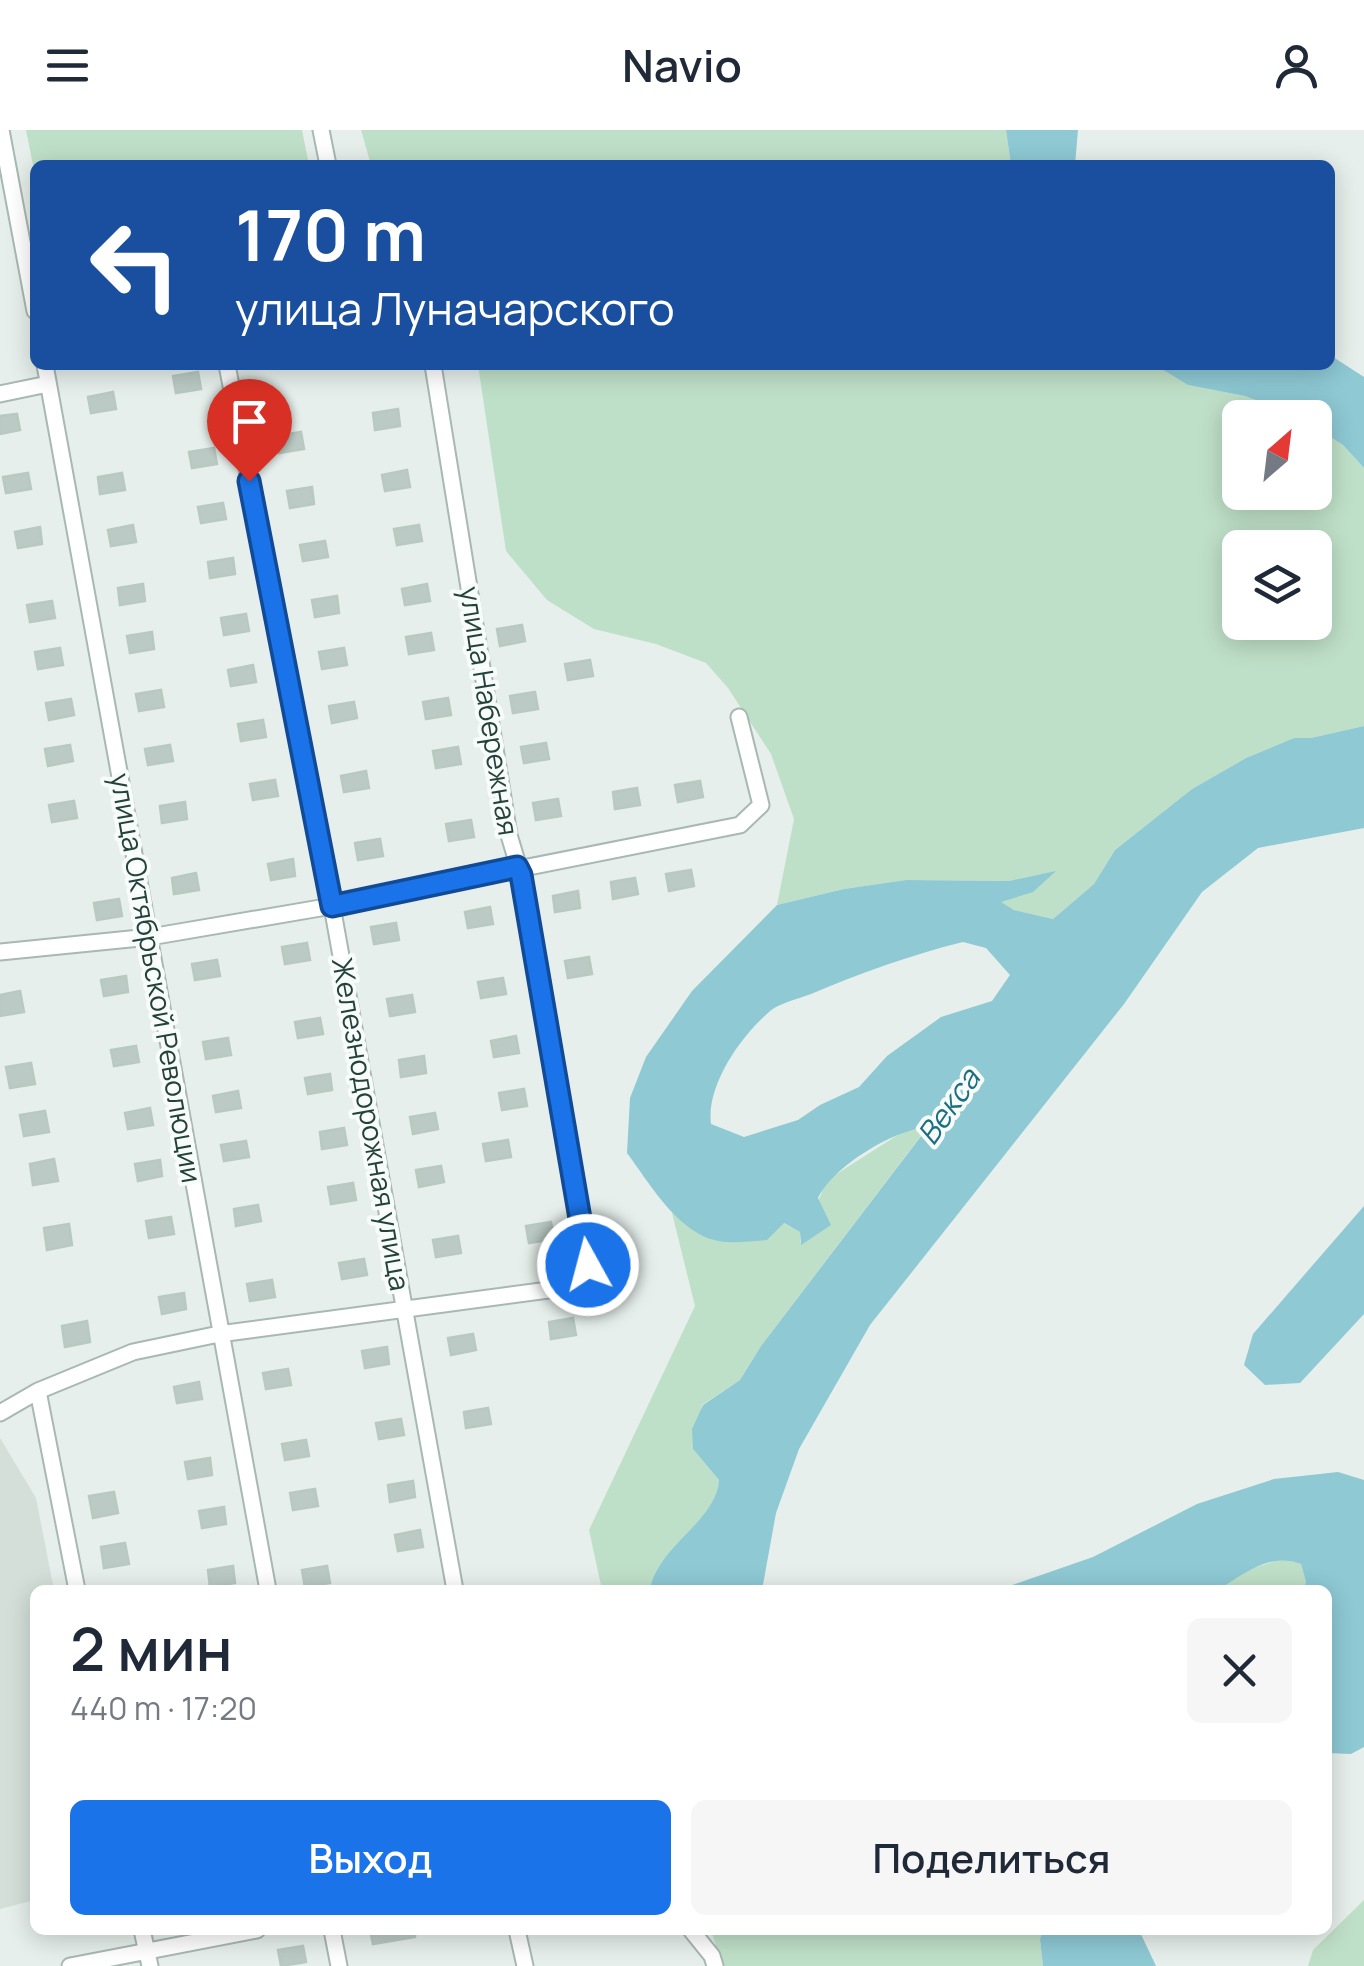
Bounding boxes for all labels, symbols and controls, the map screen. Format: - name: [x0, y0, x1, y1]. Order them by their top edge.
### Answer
- text: Navio: [622, 34, 742, 96]
- icon: menu: [40, 38, 95, 93]
- icon: person: [1269, 38, 1324, 93]
- text: 170 m: [235, 186, 426, 282]
- icon: left: [70, 200, 200, 330]
- text: улица Луначарского: [235, 277, 675, 339]
- pin: [207, 379, 292, 482]
- icon: arrive: [222, 394, 277, 449]
- north arrow: [1222, 400, 1332, 510]
- map controls: [1222, 400, 1332, 640]
- button: layers: [1222, 530, 1332, 640]
- street label: улица Набережная: [452, 584, 528, 838]
- street label: улица Октябрьской Революции: [102, 770, 212, 1186]
- street label: Железнодорожная улица: [324, 954, 420, 1293]
- water label: Векса: [907, 1059, 989, 1152]
- position arrow: [536, 1213, 640, 1317]
- text: 2 мин: [70, 1607, 232, 1689]
- button: close: [1187, 1618, 1292, 1723]
- text: 440 m · 17:20: [70, 1686, 257, 1730]
- button: Выход: [70, 1800, 671, 1915]
- button: Поделиться: [691, 1800, 1292, 1915]

